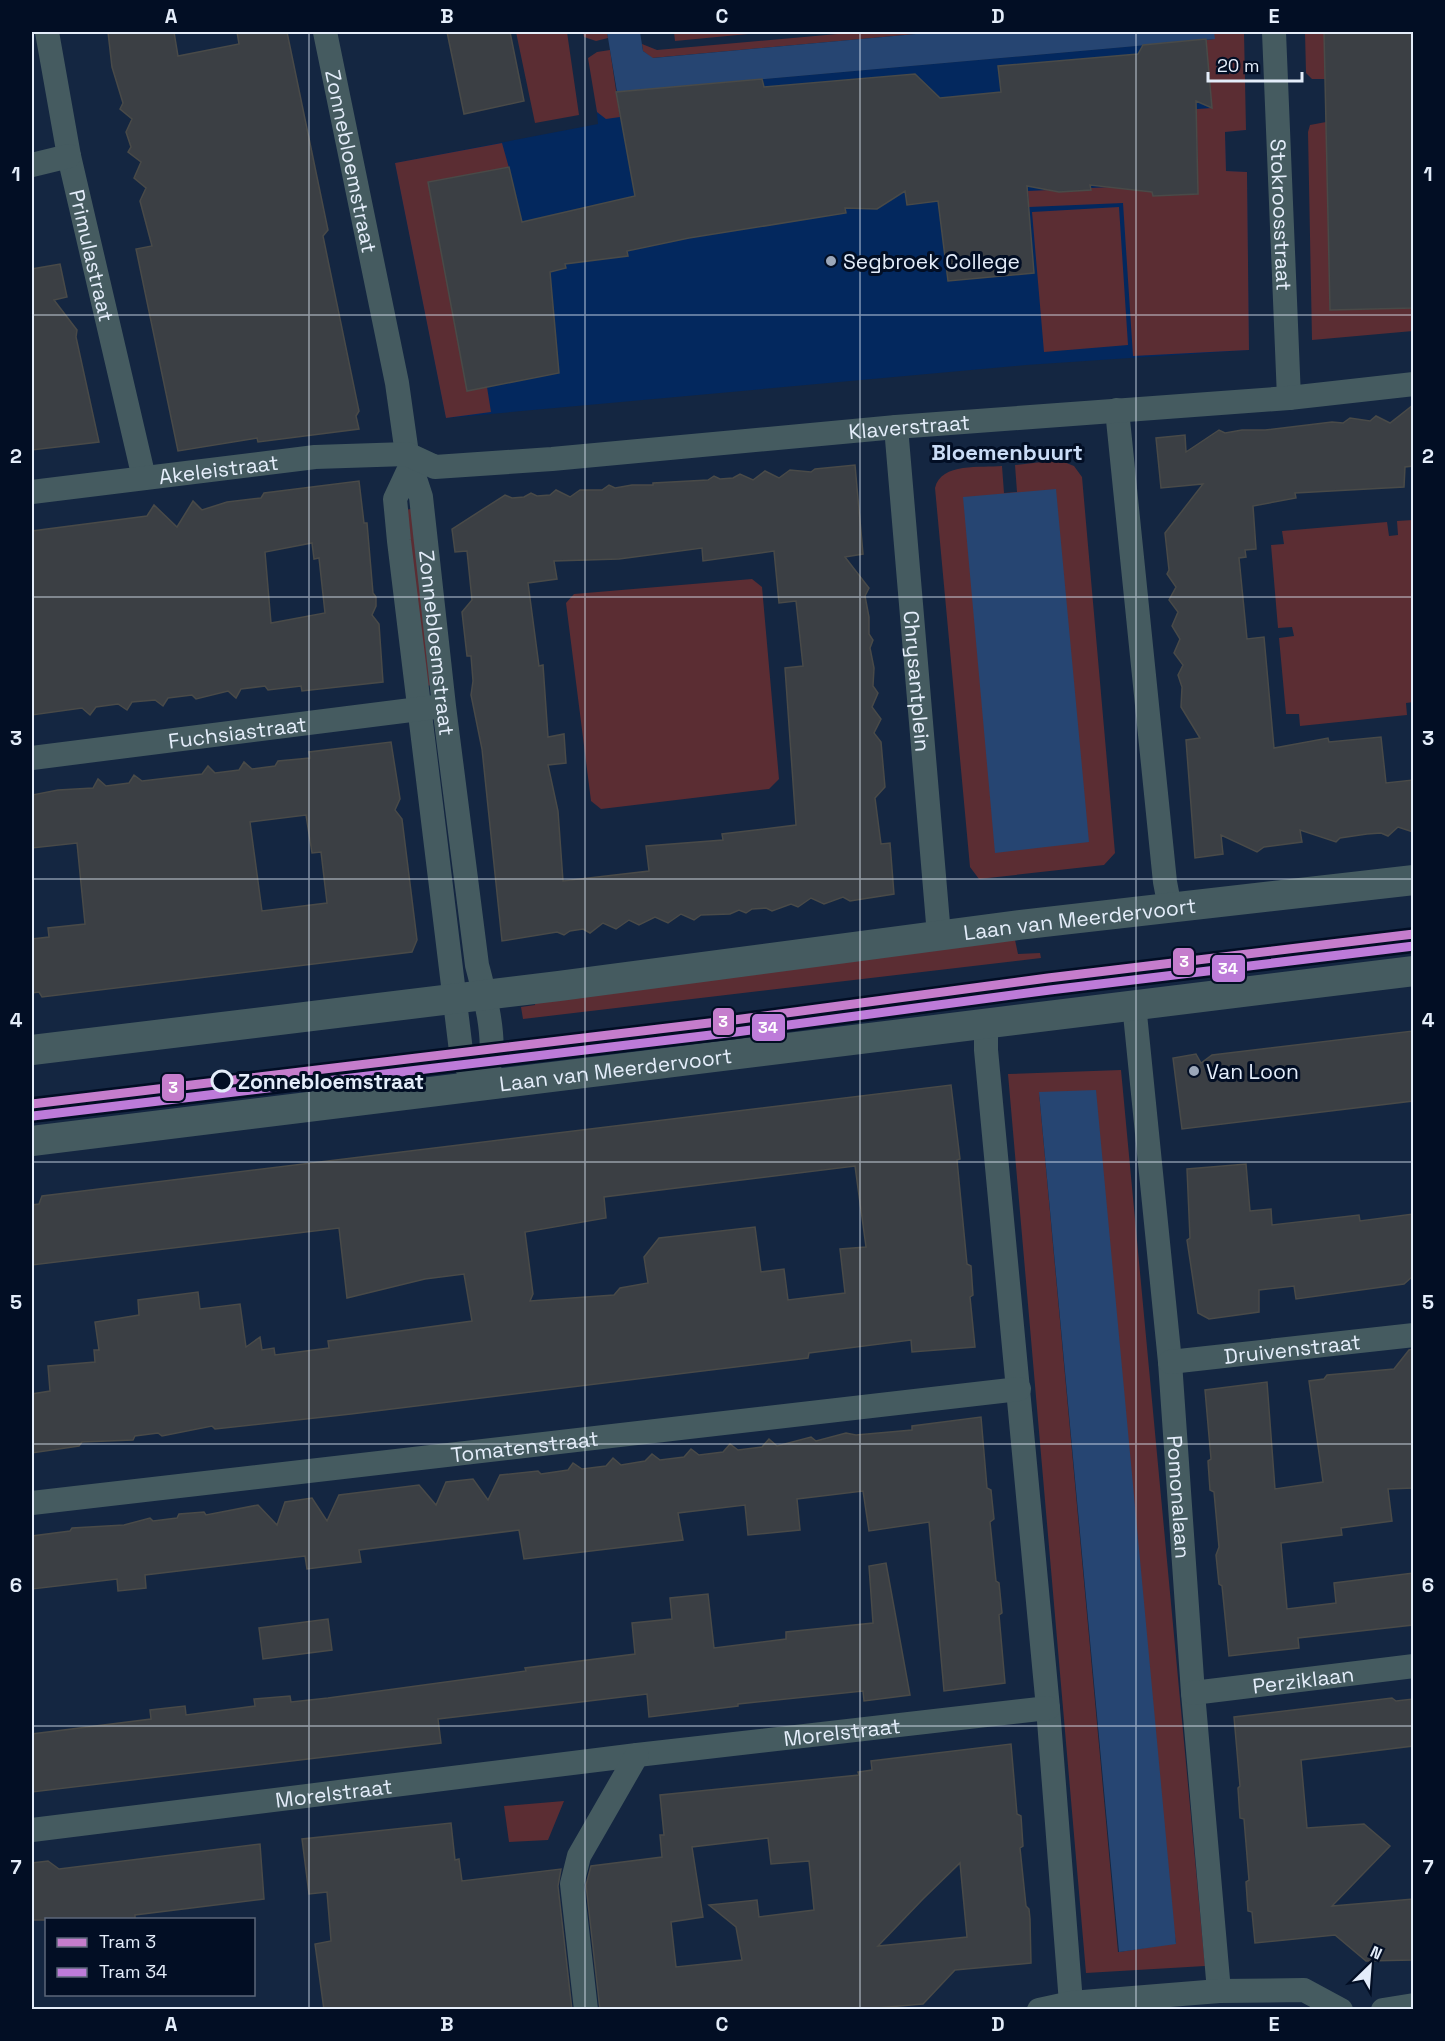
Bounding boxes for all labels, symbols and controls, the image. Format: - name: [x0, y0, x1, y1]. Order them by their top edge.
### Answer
- text: A: [165, 3, 178, 29]
- text: B: [440, 3, 454, 29]
- text: C: [716, 3, 729, 29]
- text: D: [991, 3, 1005, 29]
- text: E: [1268, 3, 1280, 29]
- scale bar: [1208, 45, 1302, 83]
- text: 20 m: [1217, 54, 1260, 77]
- street label: Zonnebloemstraat: [320, 67, 383, 255]
- street label: Stokroosstraat: [1265, 138, 1298, 291]
- text: 1: [11, 161, 21, 187]
- text: 1: [1423, 161, 1433, 187]
- street label: Primulastraat: [64, 187, 121, 324]
- place label: Segbroek College: [843, 248, 1020, 275]
- marker: Segbroek College: [824, 254, 838, 268]
- street label: Klaverstraat: [847, 408, 971, 445]
- district label: Bloemenbuurt: [931, 438, 1083, 466]
- text: 2: [10, 443, 22, 469]
- text: 2: [1422, 443, 1434, 469]
- street label: Akeleistraat: [157, 448, 280, 490]
- street label: Zonnebloemstraat: [413, 549, 461, 737]
- street label: Chrysantplein: [898, 609, 937, 753]
- street label: Fuchsiastraat: [167, 710, 308, 754]
- text: 3: [10, 725, 22, 751]
- text: 3: [1422, 725, 1434, 751]
- street label: Laan van Meerdervoort: [962, 891, 1198, 946]
- line badge: 3: [1172, 947, 1195, 976]
- text: 3: [1179, 951, 1189, 972]
- line badge: 34: [1211, 954, 1246, 983]
- text: 34: [1218, 958, 1238, 979]
- text: 4: [10, 1007, 23, 1033]
- line badge: 3: [712, 1007, 735, 1036]
- text: 4: [1422, 1007, 1435, 1033]
- text: 3: [718, 1011, 728, 1032]
- line badge: 34: [751, 1013, 786, 1042]
- text: 34: [758, 1017, 778, 1038]
- street label: Laan van Meerdervoort: [498, 1042, 733, 1097]
- place label: Van Loon: [1206, 1058, 1299, 1085]
- marker: Van Loon: [1187, 1064, 1201, 1078]
- place label: Zonnebloemstraat: [238, 1068, 424, 1095]
- marker: Zonnebloemstraat: [211, 1070, 233, 1092]
- line badge: 3: [161, 1073, 185, 1102]
- text: 3: [168, 1077, 178, 1098]
- text: 5: [10, 1289, 22, 1315]
- text: 5: [1422, 1289, 1434, 1315]
- street label: Druivenstraat: [1223, 1328, 1362, 1369]
- street label: Tomatenstraat: [449, 1424, 600, 1468]
- street label: Pomonalaan: [1162, 1434, 1197, 1559]
- text: 6: [10, 1572, 22, 1598]
- text: 6: [1422, 1572, 1434, 1598]
- street label: Perziklaan: [1251, 1660, 1356, 1699]
- street label: Morelstraat: [782, 1711, 902, 1752]
- street label: Morelstraat: [274, 1772, 394, 1813]
- text: 7: [10, 1854, 22, 1880]
- text: 7: [1422, 1854, 1434, 1880]
- legend: [45, 1918, 255, 1996]
- text: Tram 3: [99, 1930, 156, 1953]
- north arrow: [1340, 1936, 1400, 1996]
- text: N: [1367, 1941, 1385, 1965]
- text: Tram 34: [99, 1960, 167, 1983]
- text: A: [165, 2011, 178, 2037]
- text: B: [440, 2011, 454, 2037]
- text: C: [716, 2011, 729, 2037]
- text: D: [991, 2011, 1005, 2037]
- text: E: [1268, 2011, 1280, 2037]

